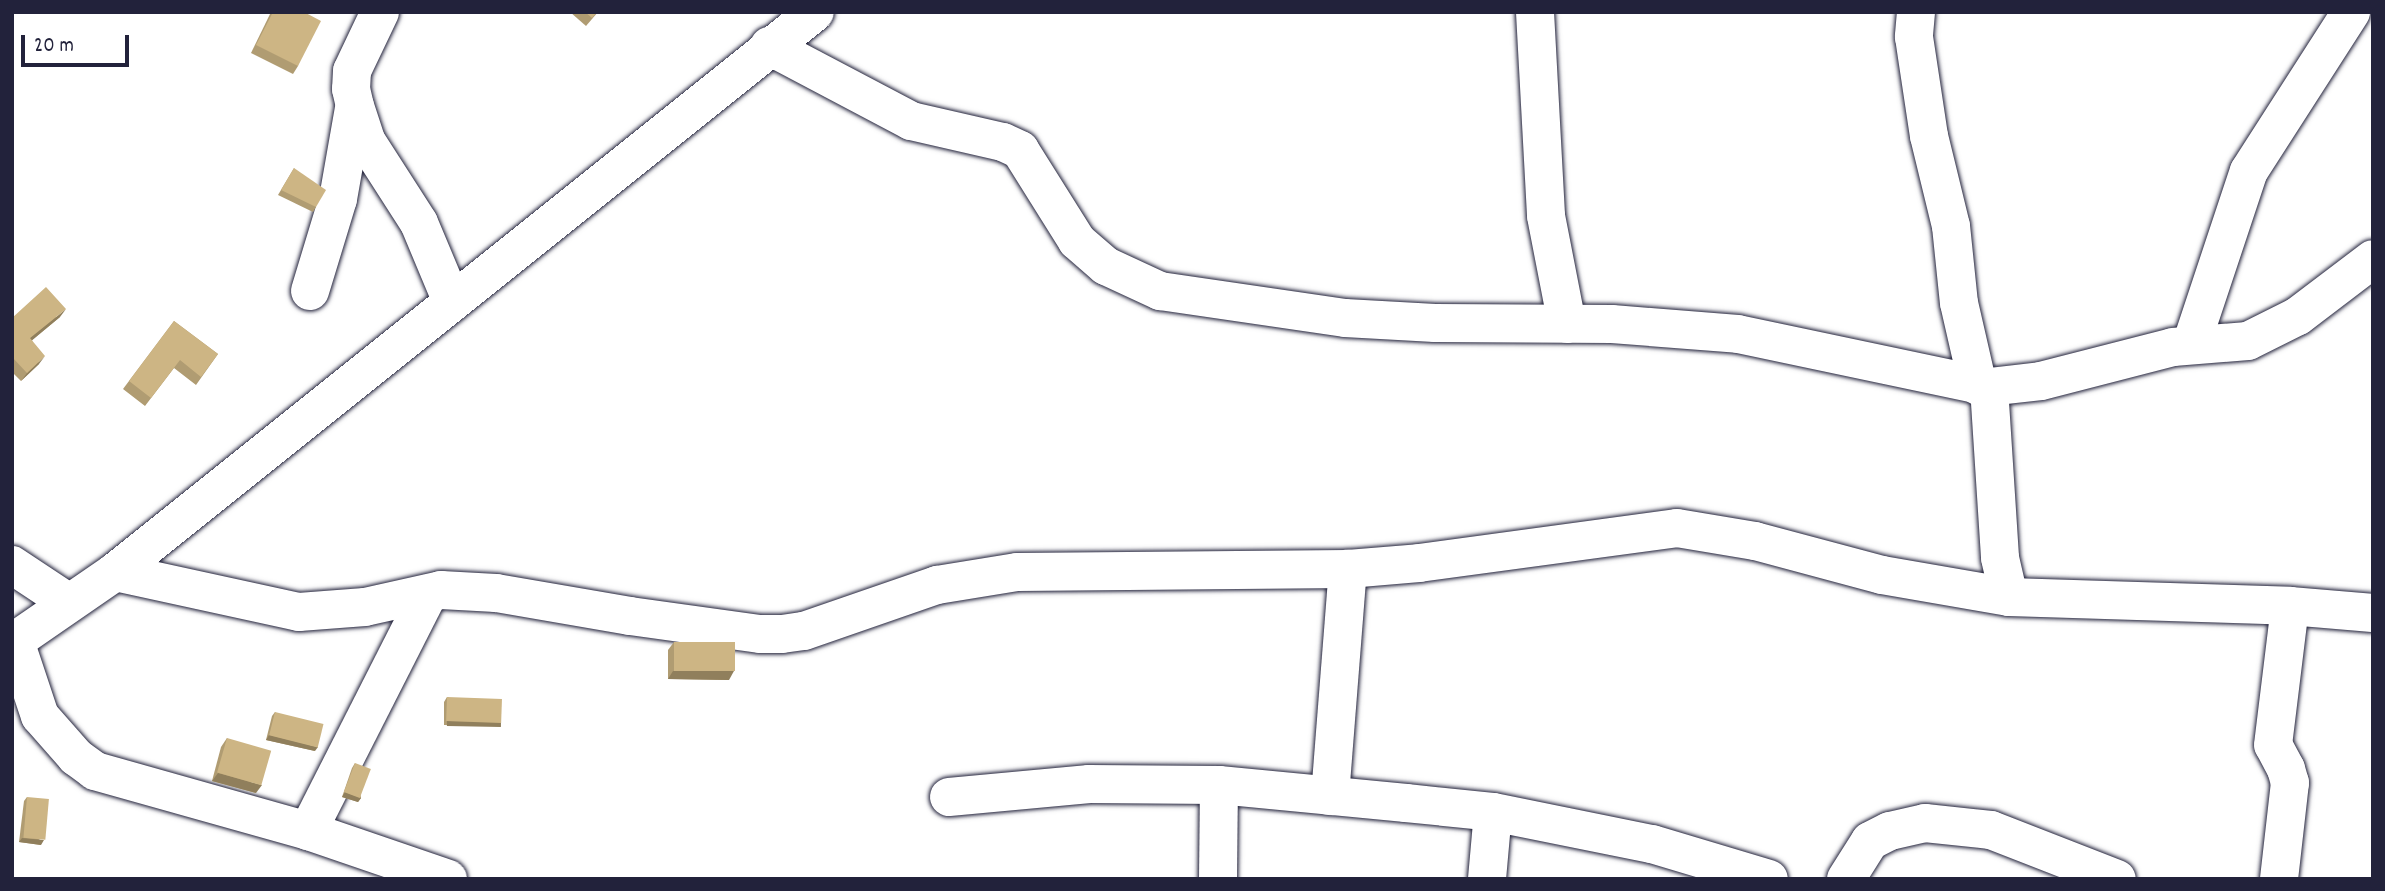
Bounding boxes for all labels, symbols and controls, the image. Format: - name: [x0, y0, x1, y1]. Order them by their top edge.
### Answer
- scale bar: [24, 21, 133, 65]
- text: 20 m: [34, 32, 74, 62]

